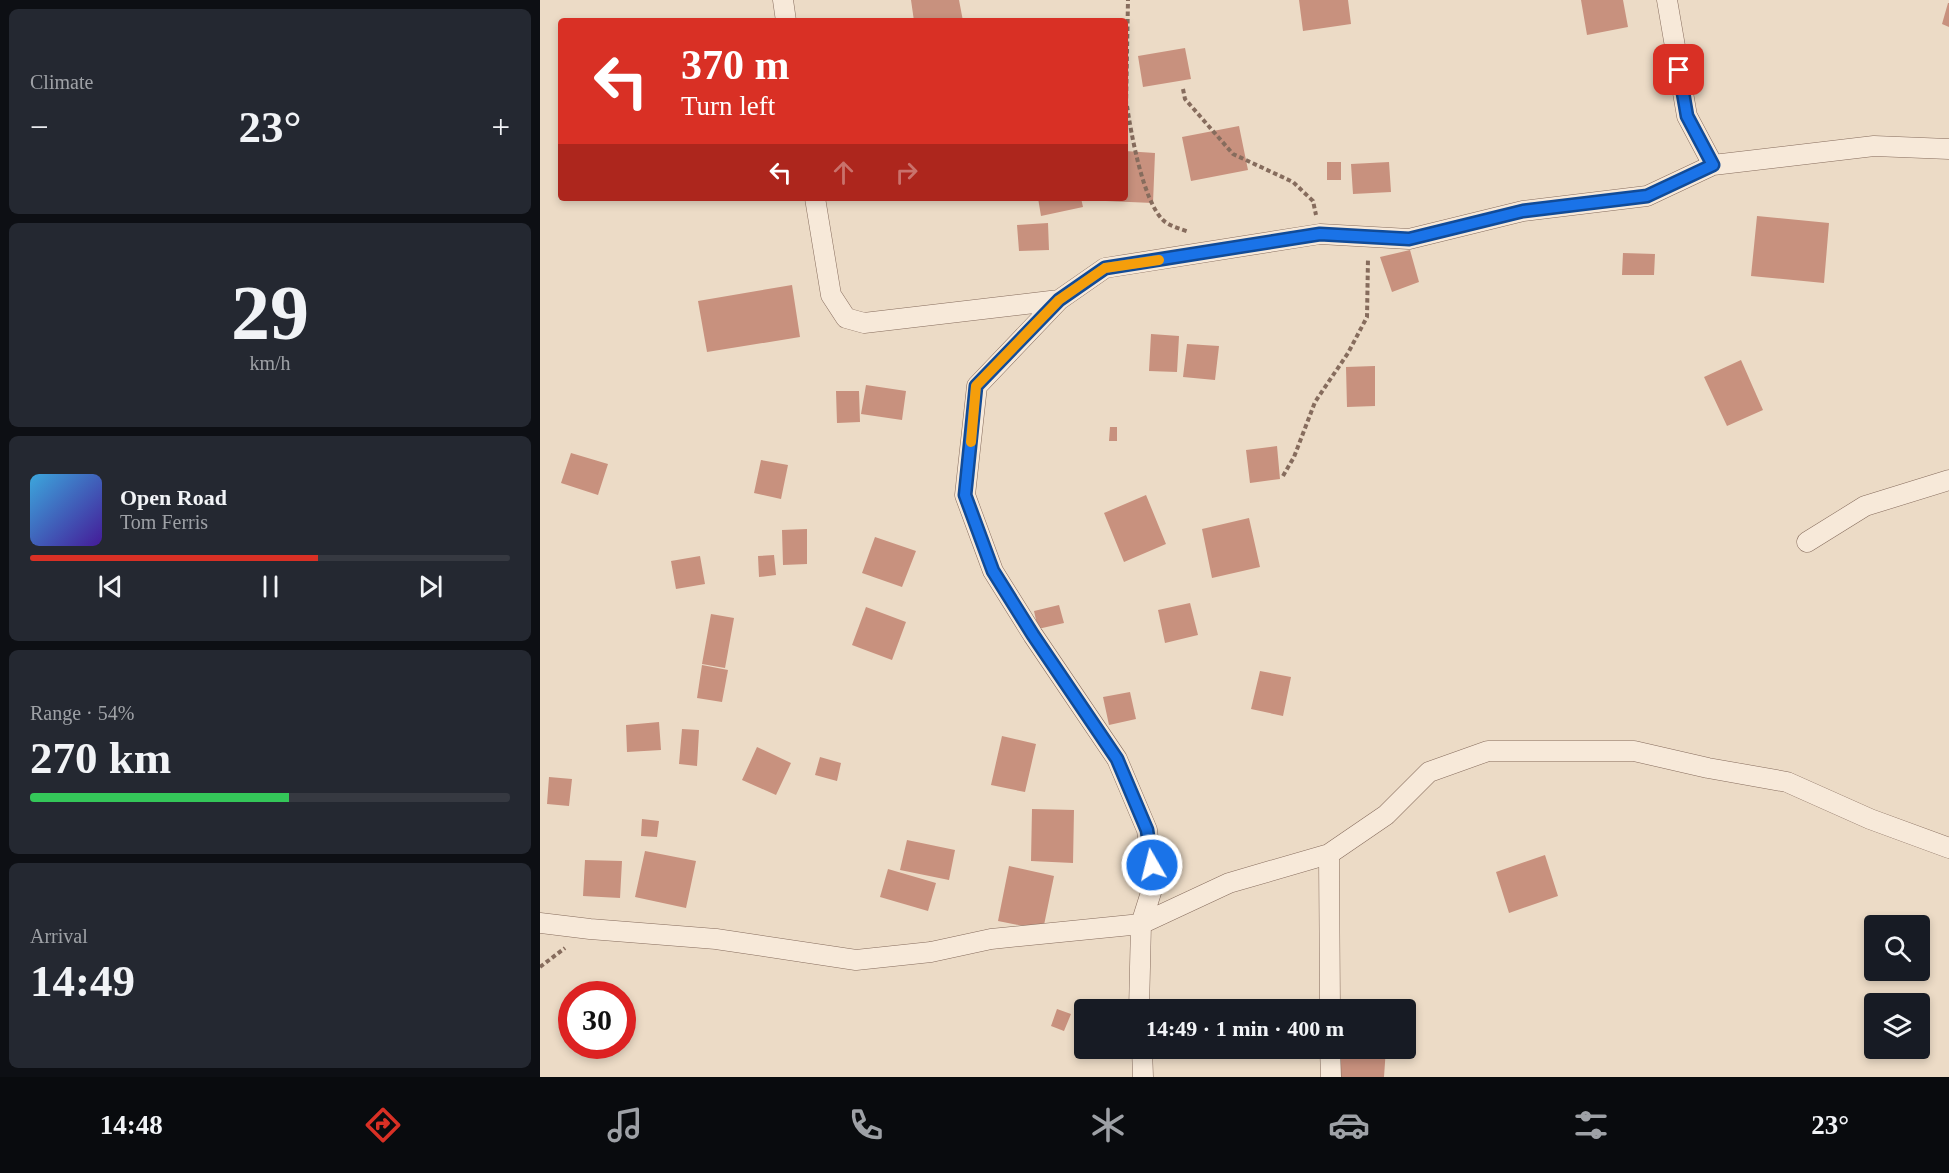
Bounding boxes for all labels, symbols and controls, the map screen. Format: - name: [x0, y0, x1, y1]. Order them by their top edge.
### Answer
- icon: left: [582, 42, 660, 120]
- text: 370 m: [681, 42, 790, 88]
- pin: [1653, 44, 1704, 95]
- icon: arrive: [1662, 53, 1695, 86]
- text: Climate: [30, 71, 93, 93]
- text: Turn left: [681, 91, 775, 121]
- text: 23°: [239, 102, 302, 152]
- text: −: [30, 109, 49, 145]
- text: +: [491, 109, 510, 145]
- icon: left: [764, 156, 797, 189]
- icon: ahead: [827, 156, 860, 189]
- icon: right: [890, 156, 923, 189]
- text: 29: [231, 269, 309, 356]
- text: km/h: [249, 352, 291, 374]
- text: Open Road: [120, 485, 227, 510]
- text: Tom Ferris: [120, 511, 208, 533]
- icon: previous: [94, 570, 127, 603]
- icon: pause: [254, 570, 287, 603]
- icon: next: [414, 570, 447, 603]
- text: Range · 54%: [30, 702, 134, 724]
- text: 270 km: [30, 733, 171, 783]
- position arrow: [1120, 833, 1184, 897]
- map controls: [1864, 915, 1930, 1059]
- button: search: [1864, 915, 1930, 981]
- text: Arrival: [30, 925, 88, 947]
- text: 14:49: [30, 956, 135, 1006]
- speed limit sign: 30: [558, 981, 636, 1059]
- button: layers: [1864, 993, 1930, 1059]
- text: 14:49 · 1 min · 400 m: [1146, 1016, 1344, 1041]
- icon: directions: [362, 1104, 404, 1146]
- icon: music: [604, 1104, 646, 1146]
- icon: phone: [845, 1104, 887, 1146]
- icon: climate: [1087, 1104, 1129, 1146]
- icon: car: [1328, 1104, 1370, 1146]
- icon: filters: [1570, 1104, 1612, 1146]
- text: 14:48: [100, 1110, 163, 1140]
- text: 23°: [1811, 1110, 1849, 1140]

